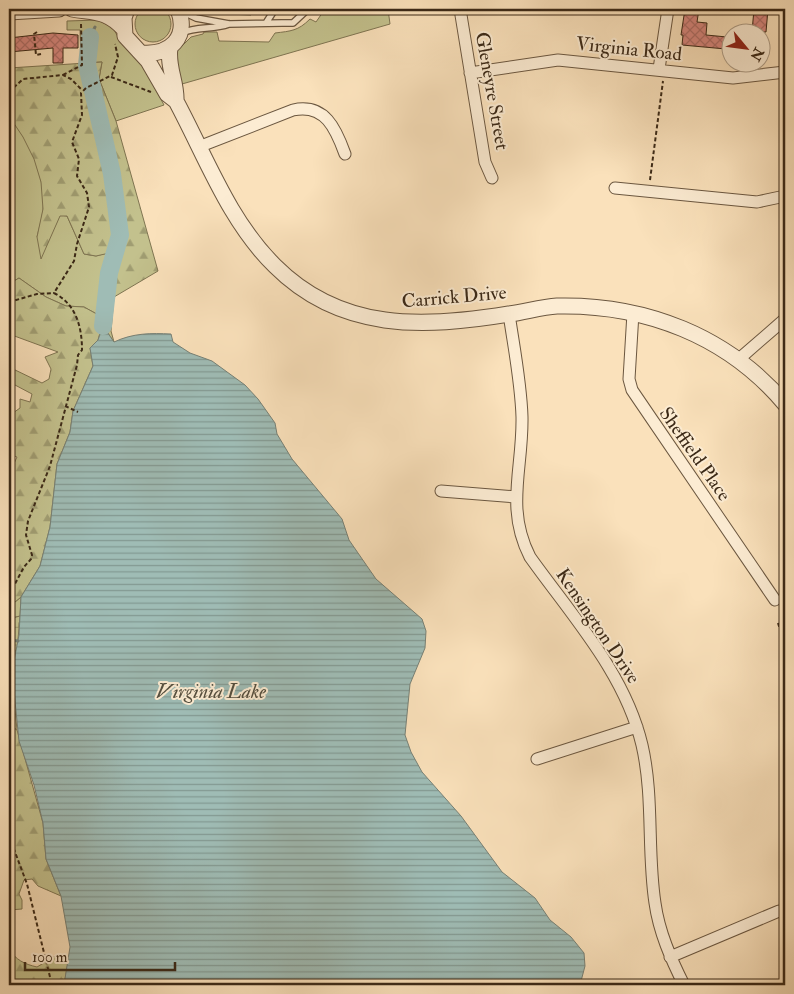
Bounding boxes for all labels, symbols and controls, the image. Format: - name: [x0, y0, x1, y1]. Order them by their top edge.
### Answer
- north arrow: [722, 22, 772, 72]
- street label: Gleneyre Street: [470, 30, 514, 152]
- street label: Virginia Road: [575, 32, 684, 67]
- text: N: [746, 44, 768, 64]
- street label: Carrick Drive: [401, 280, 507, 314]
- street label: Sheffield Place: [654, 402, 736, 506]
- street label: Kensington Drive: [551, 564, 645, 688]
- water label: Virginia Lake: [156, 679, 266, 704]
- scale bar: [25, 939, 175, 971]
- text: 100 m: [32, 948, 68, 967]

